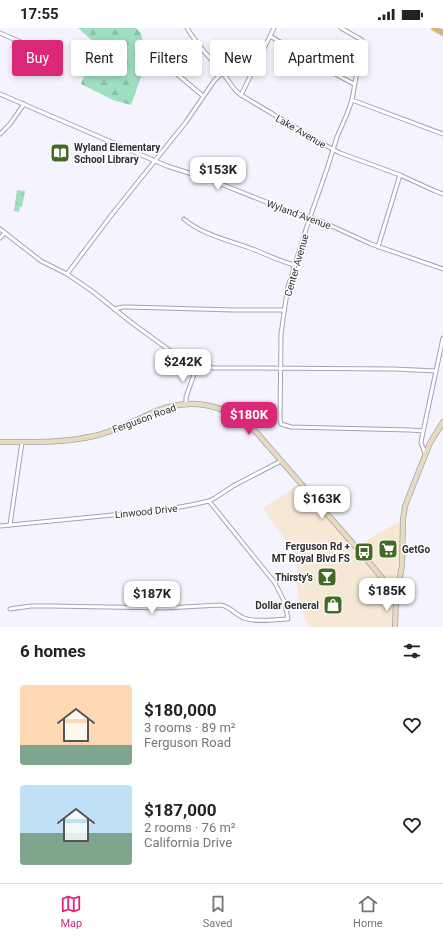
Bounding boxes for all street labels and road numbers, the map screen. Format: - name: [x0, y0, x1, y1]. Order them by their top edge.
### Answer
- street label: Lake Avenue: [274, 113, 328, 150]
- street label: Wyland Avenue: [265, 198, 333, 231]
- street label: Center Avenue: [282, 233, 311, 298]
- street label: Ferguson Road: [111, 402, 178, 435]
- street label: Linwood Drive: [114, 503, 178, 520]

